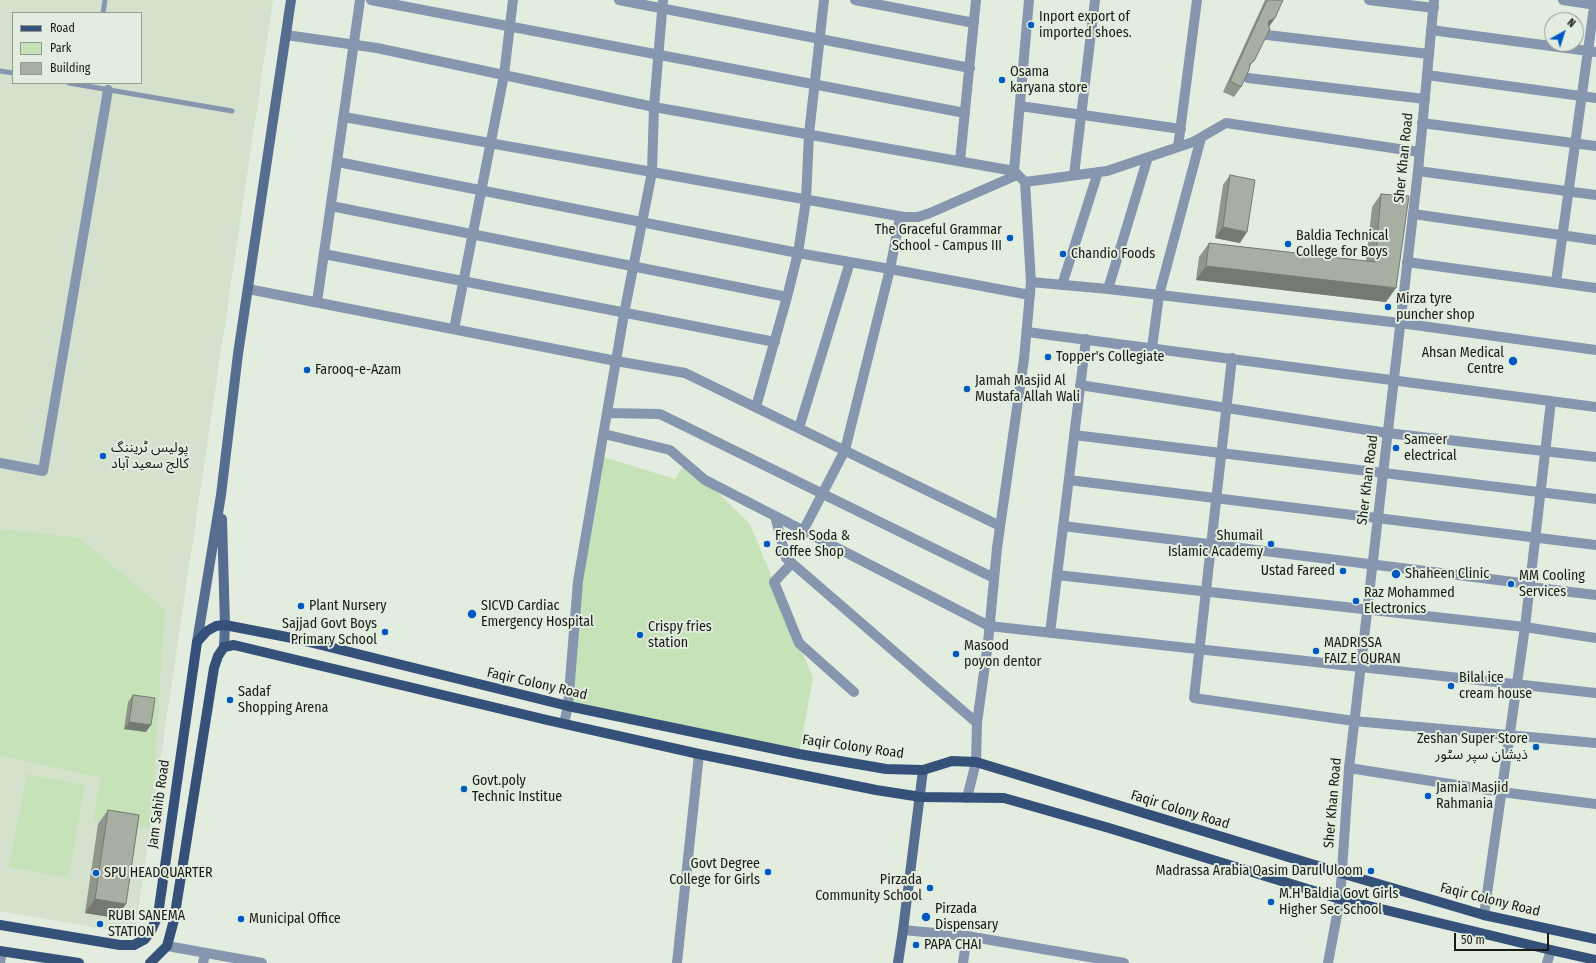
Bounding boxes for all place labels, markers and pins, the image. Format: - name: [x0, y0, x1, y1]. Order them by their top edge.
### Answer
- place label: Inport export of imported shoes.: [1039, 9, 1132, 42]
- marker: Inport export of imported shoes.: [1026, 20, 1036, 30]
- place label: Osama karyana store: [1010, 64, 1088, 96]
- marker: Osama karyana store: [997, 75, 1007, 85]
- place label: The Graceful Grammar School - Campus III: [875, 222, 1002, 254]
- place label: Baldia Technical College for Boys: [1296, 228, 1388, 260]
- marker: The Graceful Grammar School - Campus III: [1005, 233, 1015, 243]
- marker: Baldia Technical College for Boys: [1283, 239, 1293, 249]
- place label: Chandio Foods: [1071, 246, 1155, 262]
- marker: Chandio Foods: [1058, 249, 1068, 259]
- place label: Mirza tyre puncher shop: [1396, 291, 1475, 324]
- marker: Mirza tyre puncher shop: [1383, 302, 1393, 312]
- place label: Ahsan Medical Centre: [1422, 345, 1504, 378]
- place label: Topper's Collegiate: [1056, 349, 1164, 365]
- marker: Topper's Collegiate: [1043, 352, 1053, 362]
- marker: Ahsan Medical Centre: [1507, 355, 1519, 367]
- place label: Farooq-e-Azam: [315, 362, 401, 378]
- marker: Farooq-e-Azam: [302, 365, 312, 375]
- place label: Jamah Masjid Al Mustafa Allah Wali: [975, 373, 1080, 406]
- marker: Jamah Masjid Al Mustafa Allah Wali: [962, 384, 972, 394]
- place label: Sameer electrical: [1404, 432, 1457, 464]
- place label: پولیس ٹریننگ کالج سعید آباد: [111, 440, 189, 472]
- marker: Sameer electrical: [1391, 443, 1401, 453]
- marker: پولیس ٹریننگ کالج سعید آباد: [98, 451, 108, 461]
- place label: Fresh Soda & Coffee Shop: [775, 528, 850, 560]
- place label: Shumail Islamic Academy: [1168, 528, 1263, 560]
- marker: Fresh Soda & Coffee Shop: [762, 539, 772, 549]
- marker: Shumail Islamic Academy: [1266, 539, 1276, 549]
- place label: Ustad Fareed: [1261, 563, 1335, 579]
- marker: Ustad Fareed: [1338, 566, 1348, 576]
- place label: Shaheen Clinic: [1405, 566, 1489, 582]
- marker: Shaheen Clinic: [1390, 568, 1402, 580]
- place label: MM Cooling Services: [1519, 568, 1585, 600]
- marker: MM Cooling Services: [1506, 579, 1516, 589]
- place label: Raz Mohammed Electronics: [1364, 585, 1455, 618]
- marker: Raz Mohammed Electronics: [1351, 596, 1361, 606]
- place label: Plant Nursery: [309, 598, 386, 614]
- place label: SICVD Cardiac Emergency Hospital: [481, 598, 594, 630]
- marker: Plant Nursery: [296, 601, 306, 611]
- marker: SICVD Cardiac Emergency Hospital: [466, 608, 478, 620]
- place label: Sajjad Govt Boys Primary School: [282, 616, 377, 648]
- place label: Crispy fries station: [648, 619, 712, 652]
- marker: Sajjad Govt Boys Primary School: [380, 627, 390, 637]
- marker: Crispy fries station: [635, 630, 645, 640]
- place label: MADRISSA FAIZ E QURAN: [1324, 635, 1401, 668]
- place label: Masood poyon dentor: [964, 638, 1041, 670]
- marker: MADRISSA FAIZ E QURAN: [1311, 646, 1321, 656]
- marker: Masood poyon dentor: [951, 649, 961, 659]
- place label: Bilal ice cream house: [1459, 670, 1532, 702]
- marker: Bilal ice cream house: [1446, 681, 1456, 691]
- place label: Sadaf Shopping Arena: [238, 684, 328, 716]
- marker: Sadaf Shopping Arena: [225, 695, 235, 705]
- place label: Zeshan Super Store ذیشان سپر سٹور: [1417, 731, 1528, 764]
- marker: Zeshan Super Store ذیشان سپر سٹور: [1531, 742, 1541, 752]
- place label: Govt.poly Technic Institue: [472, 773, 562, 806]
- place label: Jamia Masjid Rahmania: [1436, 780, 1508, 812]
- marker: Govt.poly Technic Institue: [459, 784, 469, 794]
- marker: Jamia Masjid Rahmania: [1423, 791, 1433, 801]
- place label: Govt Degree College for Girls: [669, 856, 760, 888]
- place label: Madrassa Arabia Qasim Darul Uloom: [1155, 863, 1363, 879]
- place label: SPU HEADQUARTER: [104, 865, 213, 881]
- marker: Madrassa Arabia Qasim Darul Uloom: [1366, 866, 1376, 876]
- marker: Govt Degree College for Girls: [763, 867, 773, 877]
- marker: SPU HEADQUARTER: [91, 868, 101, 878]
- place label: Pirzada Community School: [815, 872, 922, 904]
- marker: Pirzada Community School: [925, 883, 935, 893]
- place label: M.H Baldia Govt Girls Higher Sec School: [1279, 886, 1398, 918]
- marker: M.H Baldia Govt Girls Higher Sec School: [1266, 897, 1276, 907]
- place label: Pirzada Dispensary: [935, 901, 998, 934]
- place label: RUBI SANEMA STATION: [108, 908, 185, 940]
- place label: Municipal Office: [249, 911, 341, 927]
- marker: Pirzada Dispensary: [920, 911, 932, 923]
- marker: Municipal Office: [236, 914, 246, 924]
- marker: RUBI SANEMA STATION: [95, 919, 105, 929]
- place label: PAPA CHAI: [924, 937, 982, 953]
- marker: PAPA CHAI: [911, 940, 921, 950]

